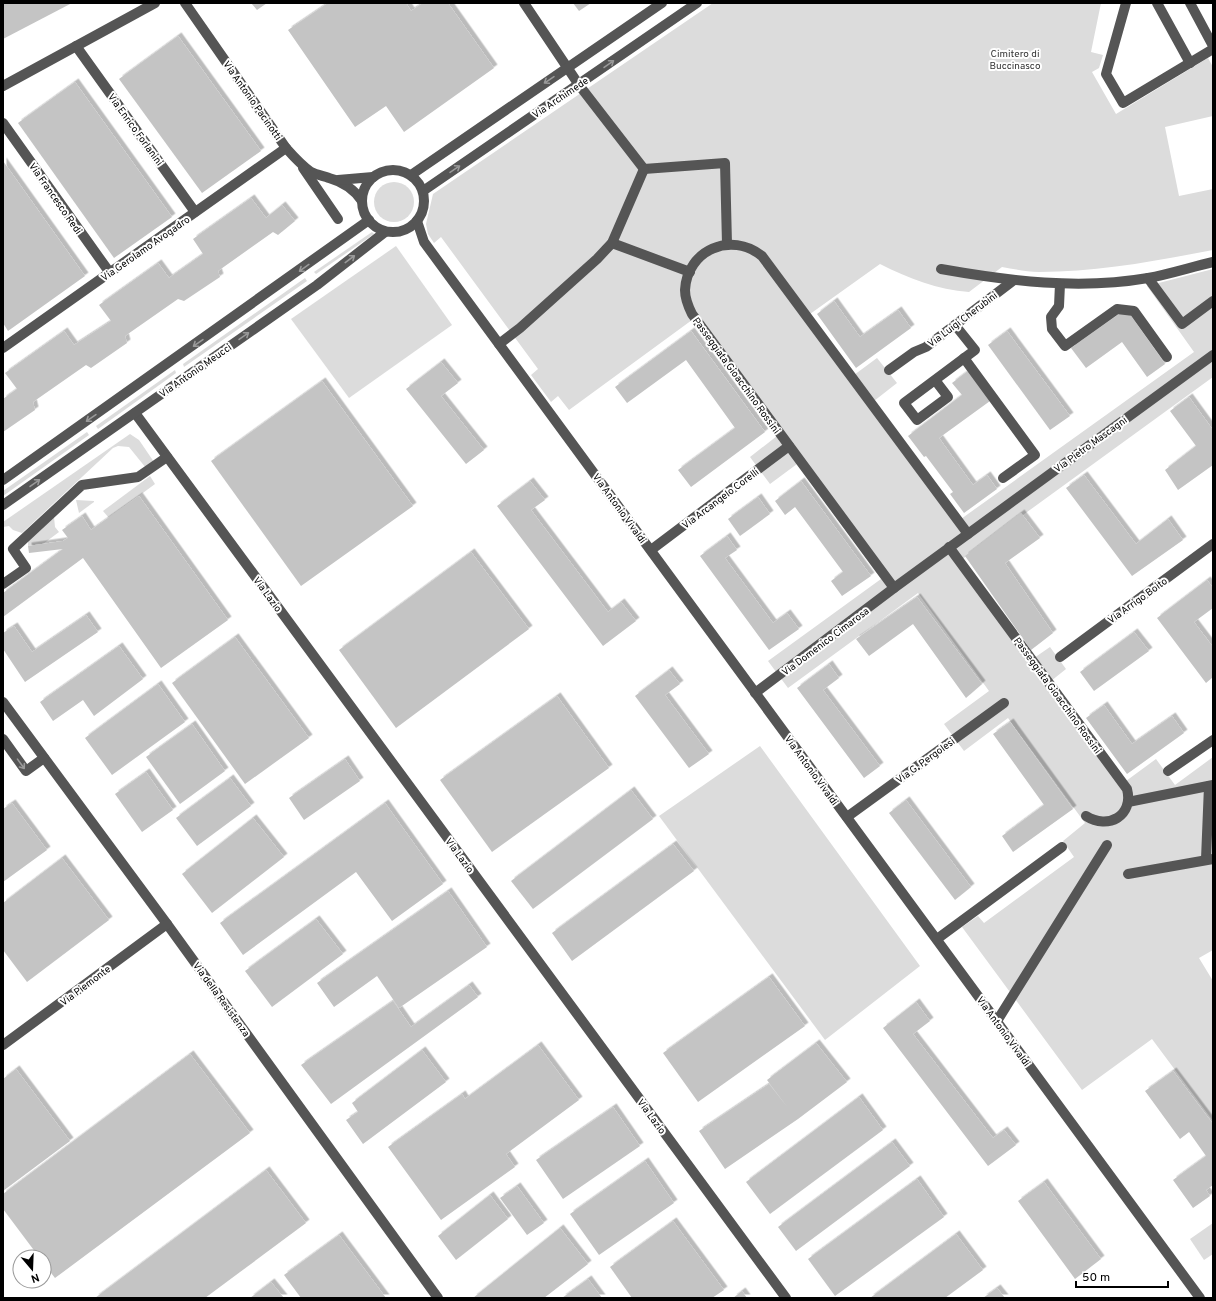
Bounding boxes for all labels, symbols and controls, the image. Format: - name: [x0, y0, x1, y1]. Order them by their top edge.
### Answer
- park label: Cimitero di Buccinasco: [990, 48, 1041, 73]
- street label: Via Antonio Pacinotti: [220, 59, 284, 143]
- one-way arrow: [603, 60, 614, 68]
- street label: Via Archimede: [530, 75, 591, 122]
- one-way arrow: [543, 77, 555, 85]
- street label: Via Enrico Forlanini: [104, 91, 165, 169]
- street label: Via Francesco Redi: [25, 161, 84, 237]
- one-way arrow: [449, 165, 460, 173]
- street label: Via Gerolamo Avogadro: [99, 213, 193, 285]
- one-way arrow: [344, 255, 355, 264]
- one-way arrow: [298, 264, 309, 272]
- street label: Via Luigi Cherubini: [925, 290, 1001, 351]
- street label: Passeggiata Gioacchino Rossini: [689, 315, 782, 437]
- one-way arrow: [239, 332, 250, 340]
- one-way arrow: [192, 339, 203, 347]
- street label: Via Antonio Meucci: [157, 341, 235, 401]
- one-way arrow: [86, 414, 97, 423]
- street label: Via Pietro Mascagni: [1052, 414, 1130, 476]
- street label: Via Arcangelo Corelli: [680, 466, 762, 532]
- street label: Via Antonio Vivaldi: [589, 471, 649, 546]
- one-way arrow: [29, 479, 40, 487]
- street label: Via Lazio: [250, 575, 284, 615]
- street label: Via Arrigo Boito: [1105, 575, 1171, 627]
- street label: Via Domenico Cimarosa: [780, 605, 872, 679]
- street label: Passeggiata Gioacchino Rossini: [1010, 635, 1103, 757]
- street label: Via Antonio Vivaldi: [781, 733, 841, 808]
- street label: Via G. Pergolesi: [894, 735, 958, 787]
- one-way arrow: [17, 758, 25, 769]
- street label: Via Lazio: [442, 836, 476, 876]
- street label: Via della Resistenza: [189, 960, 252, 1040]
- street label: Via Piemonte: [58, 963, 114, 1009]
- street label: Via Antonio Vivaldi: [973, 994, 1033, 1069]
- street label: Via Lazio: [634, 1097, 668, 1137]
- north arrow: [12, 1249, 52, 1289]
- scale bar: [1076, 1263, 1168, 1289]
- text: N: [29, 1270, 41, 1285]
- text: 50 m: [1082, 1270, 1110, 1286]

